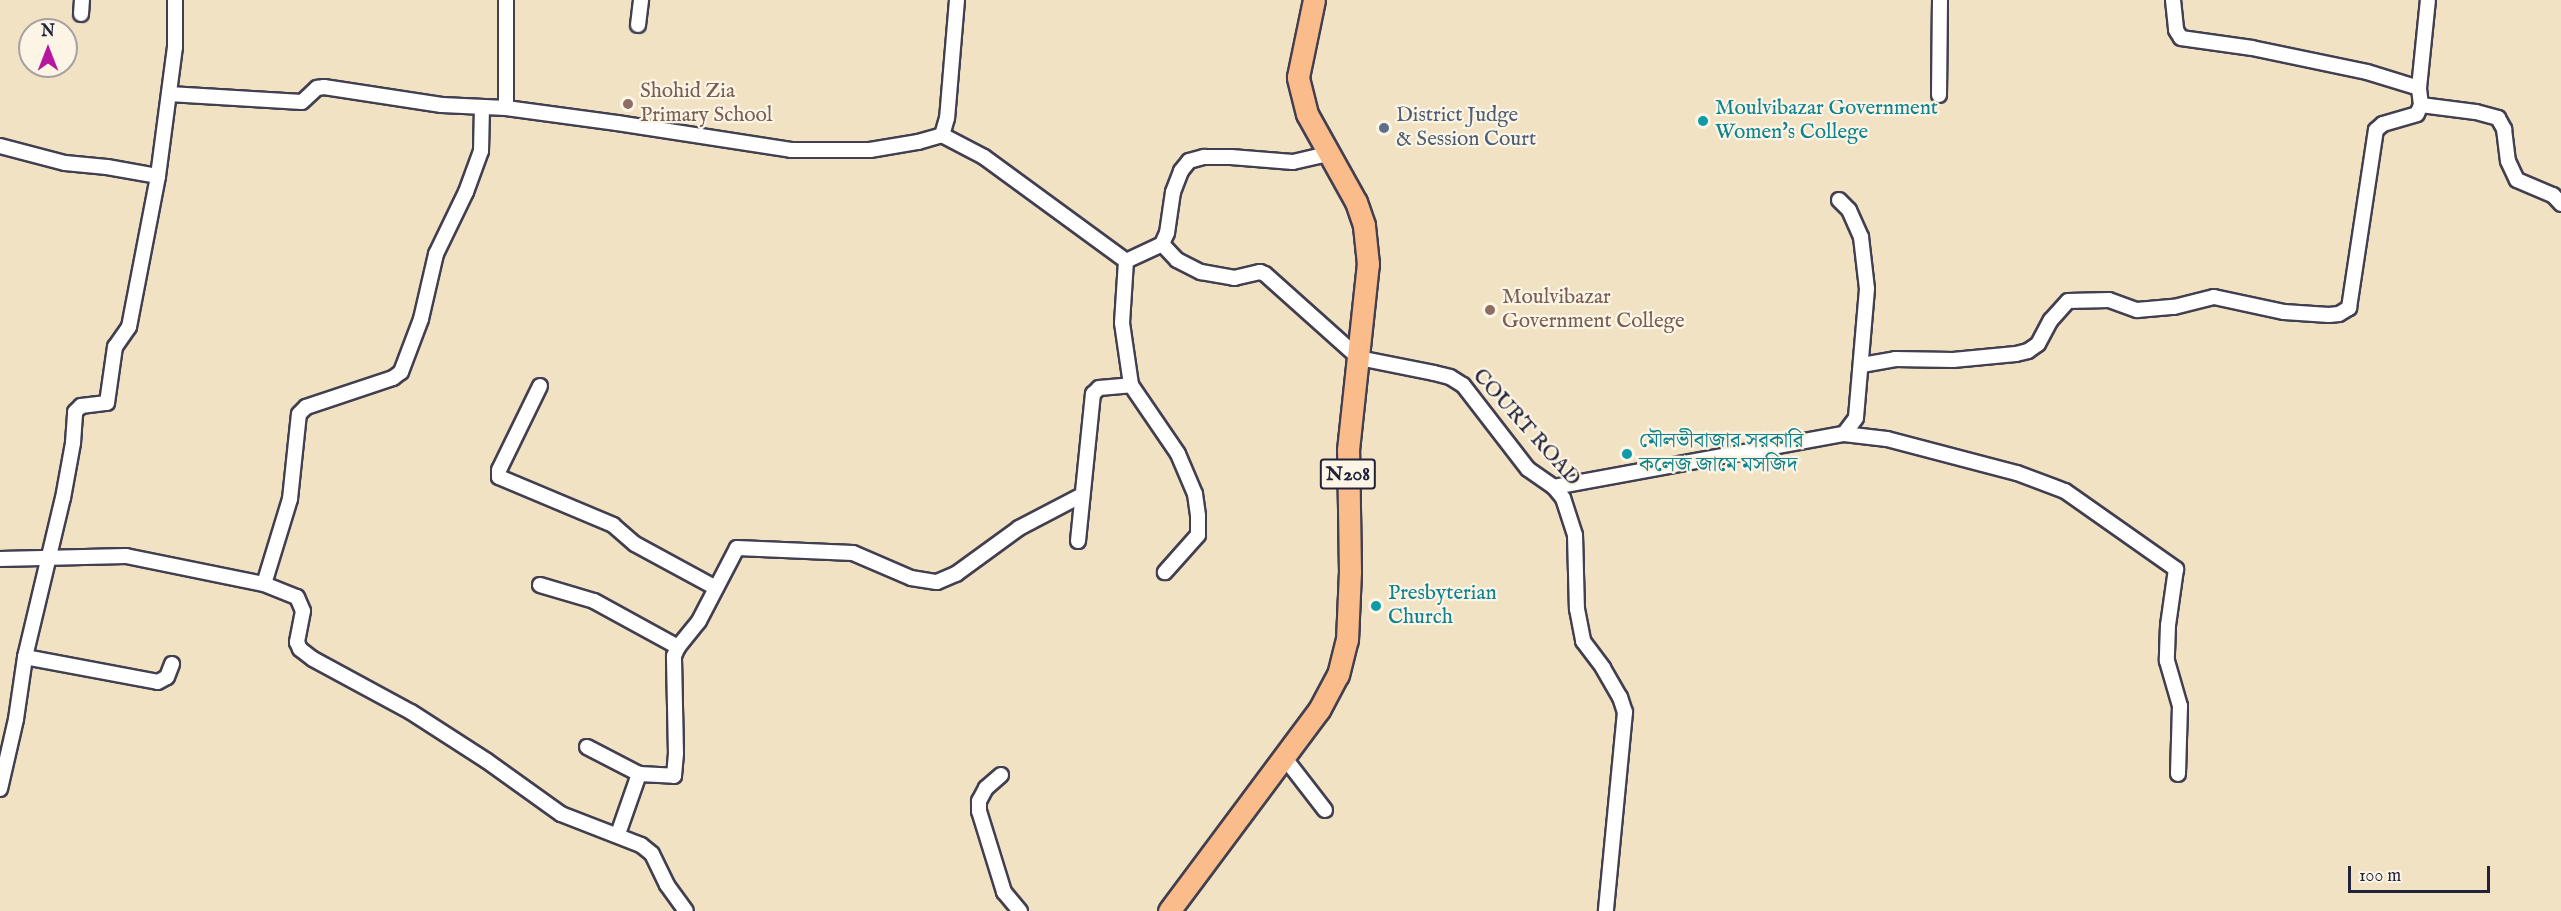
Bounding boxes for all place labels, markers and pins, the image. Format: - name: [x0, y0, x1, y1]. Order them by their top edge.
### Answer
- place label: Shohid Zia Primary School: [640, 79, 773, 129]
- place label: Moulvibazar Government Women's College: [1715, 96, 1938, 146]
- marker: Shohid Zia Primary School: [621, 97, 635, 111]
- place label: District Judge & Session Court: [1396, 103, 1536, 153]
- marker: Moulvibazar Government Women's College: [1696, 114, 1710, 128]
- marker: District Judge & Session Court: [1377, 121, 1391, 135]
- place label: Moulvibazar Government College: [1502, 285, 1685, 335]
- marker: Moulvibazar Government College: [1483, 303, 1497, 317]
- place label: মৌলভীবাজার সরকারি কলেজ জামে মসজিদ: [1639, 429, 1803, 479]
- marker: মৌলভীবাজার সরকারি কলেজ জামে মসজিদ: [1620, 447, 1634, 461]
- place label: Presbyterian Church: [1388, 581, 1497, 631]
- marker: Presbyterian Church: [1369, 599, 1383, 613]

